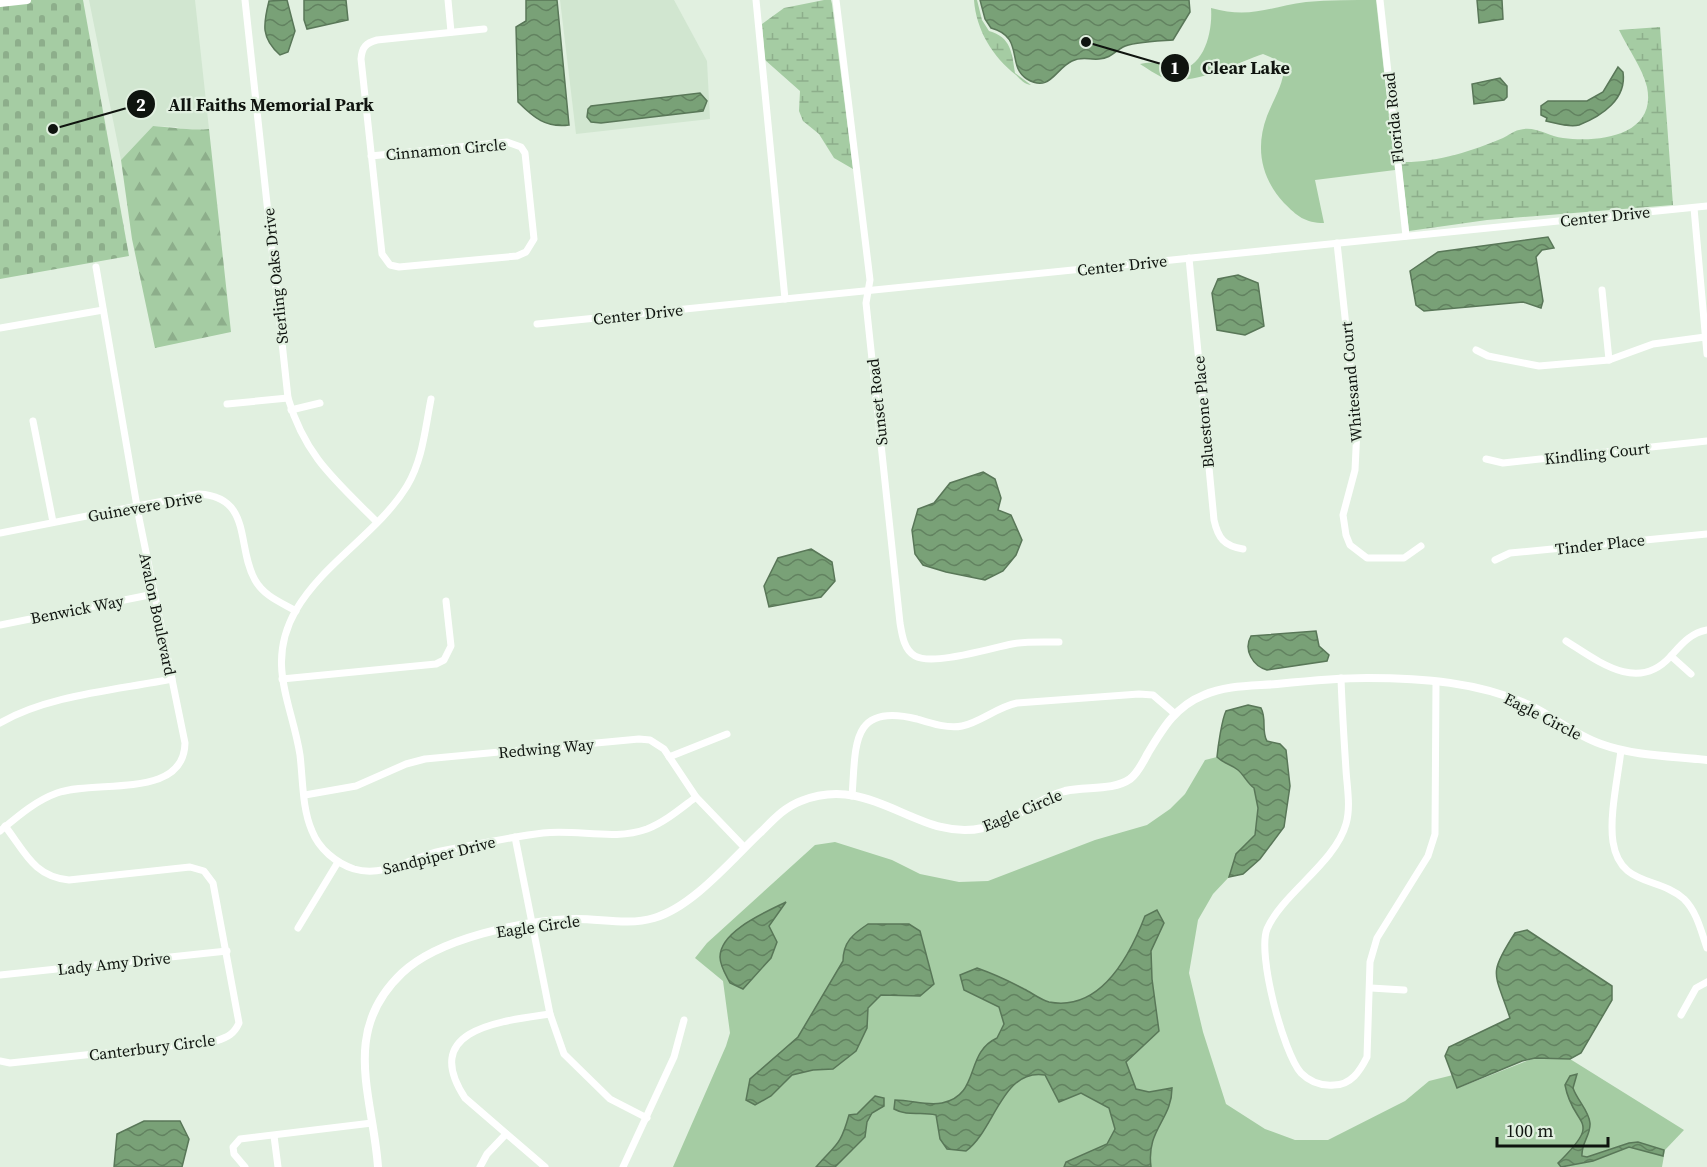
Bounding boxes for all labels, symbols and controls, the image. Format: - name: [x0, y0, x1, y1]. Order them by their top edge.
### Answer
- callout: Clear Lake: [1160, 50, 1302, 86]
- text: 1: [1170, 55, 1180, 80]
- text: Clear Lake: [1202, 55, 1290, 80]
- street label: Florida Road: [1377, 71, 1409, 165]
- callout: All Faiths Memorial Park: [126, 86, 386, 122]
- text: 2: [136, 92, 146, 117]
- text: All Faiths Memorial Park: [168, 92, 374, 117]
- street label: Cinnamon Circle: [385, 133, 507, 165]
- street label: Center Drive: [1559, 200, 1651, 232]
- street label: Sterling Oaks Drive: [257, 207, 293, 345]
- street label: Center Drive: [1076, 249, 1168, 281]
- street label: Center Drive: [592, 298, 684, 330]
- street label: Whitesand Court: [1335, 320, 1367, 443]
- street label: Bluestone Place: [1187, 355, 1219, 469]
- street label: Sunset Road: [861, 357, 893, 447]
- street label: Kindling Court: [1543, 436, 1652, 469]
- street label: Guinevere Drive: [86, 485, 204, 527]
- street label: Tinder Place: [1554, 528, 1646, 560]
- street label: Avalon Boulevard: [134, 551, 182, 677]
- street label: Benwick Way: [29, 589, 126, 629]
- street label: Eagle Circle: [1500, 687, 1586, 745]
- street label: Redwing Way: [497, 733, 596, 763]
- street label: Eagle Circle: [979, 783, 1065, 837]
- street label: Sandpiper Drive: [380, 830, 498, 880]
- street label: Eagle Circle: [495, 909, 581, 943]
- street label: Lady Amy Drive: [56, 946, 172, 980]
- street label: Canterbury Circle: [88, 1028, 216, 1066]
- scale bar: [1497, 1110, 1608, 1148]
- text: 100 m: [1506, 1118, 1553, 1143]

